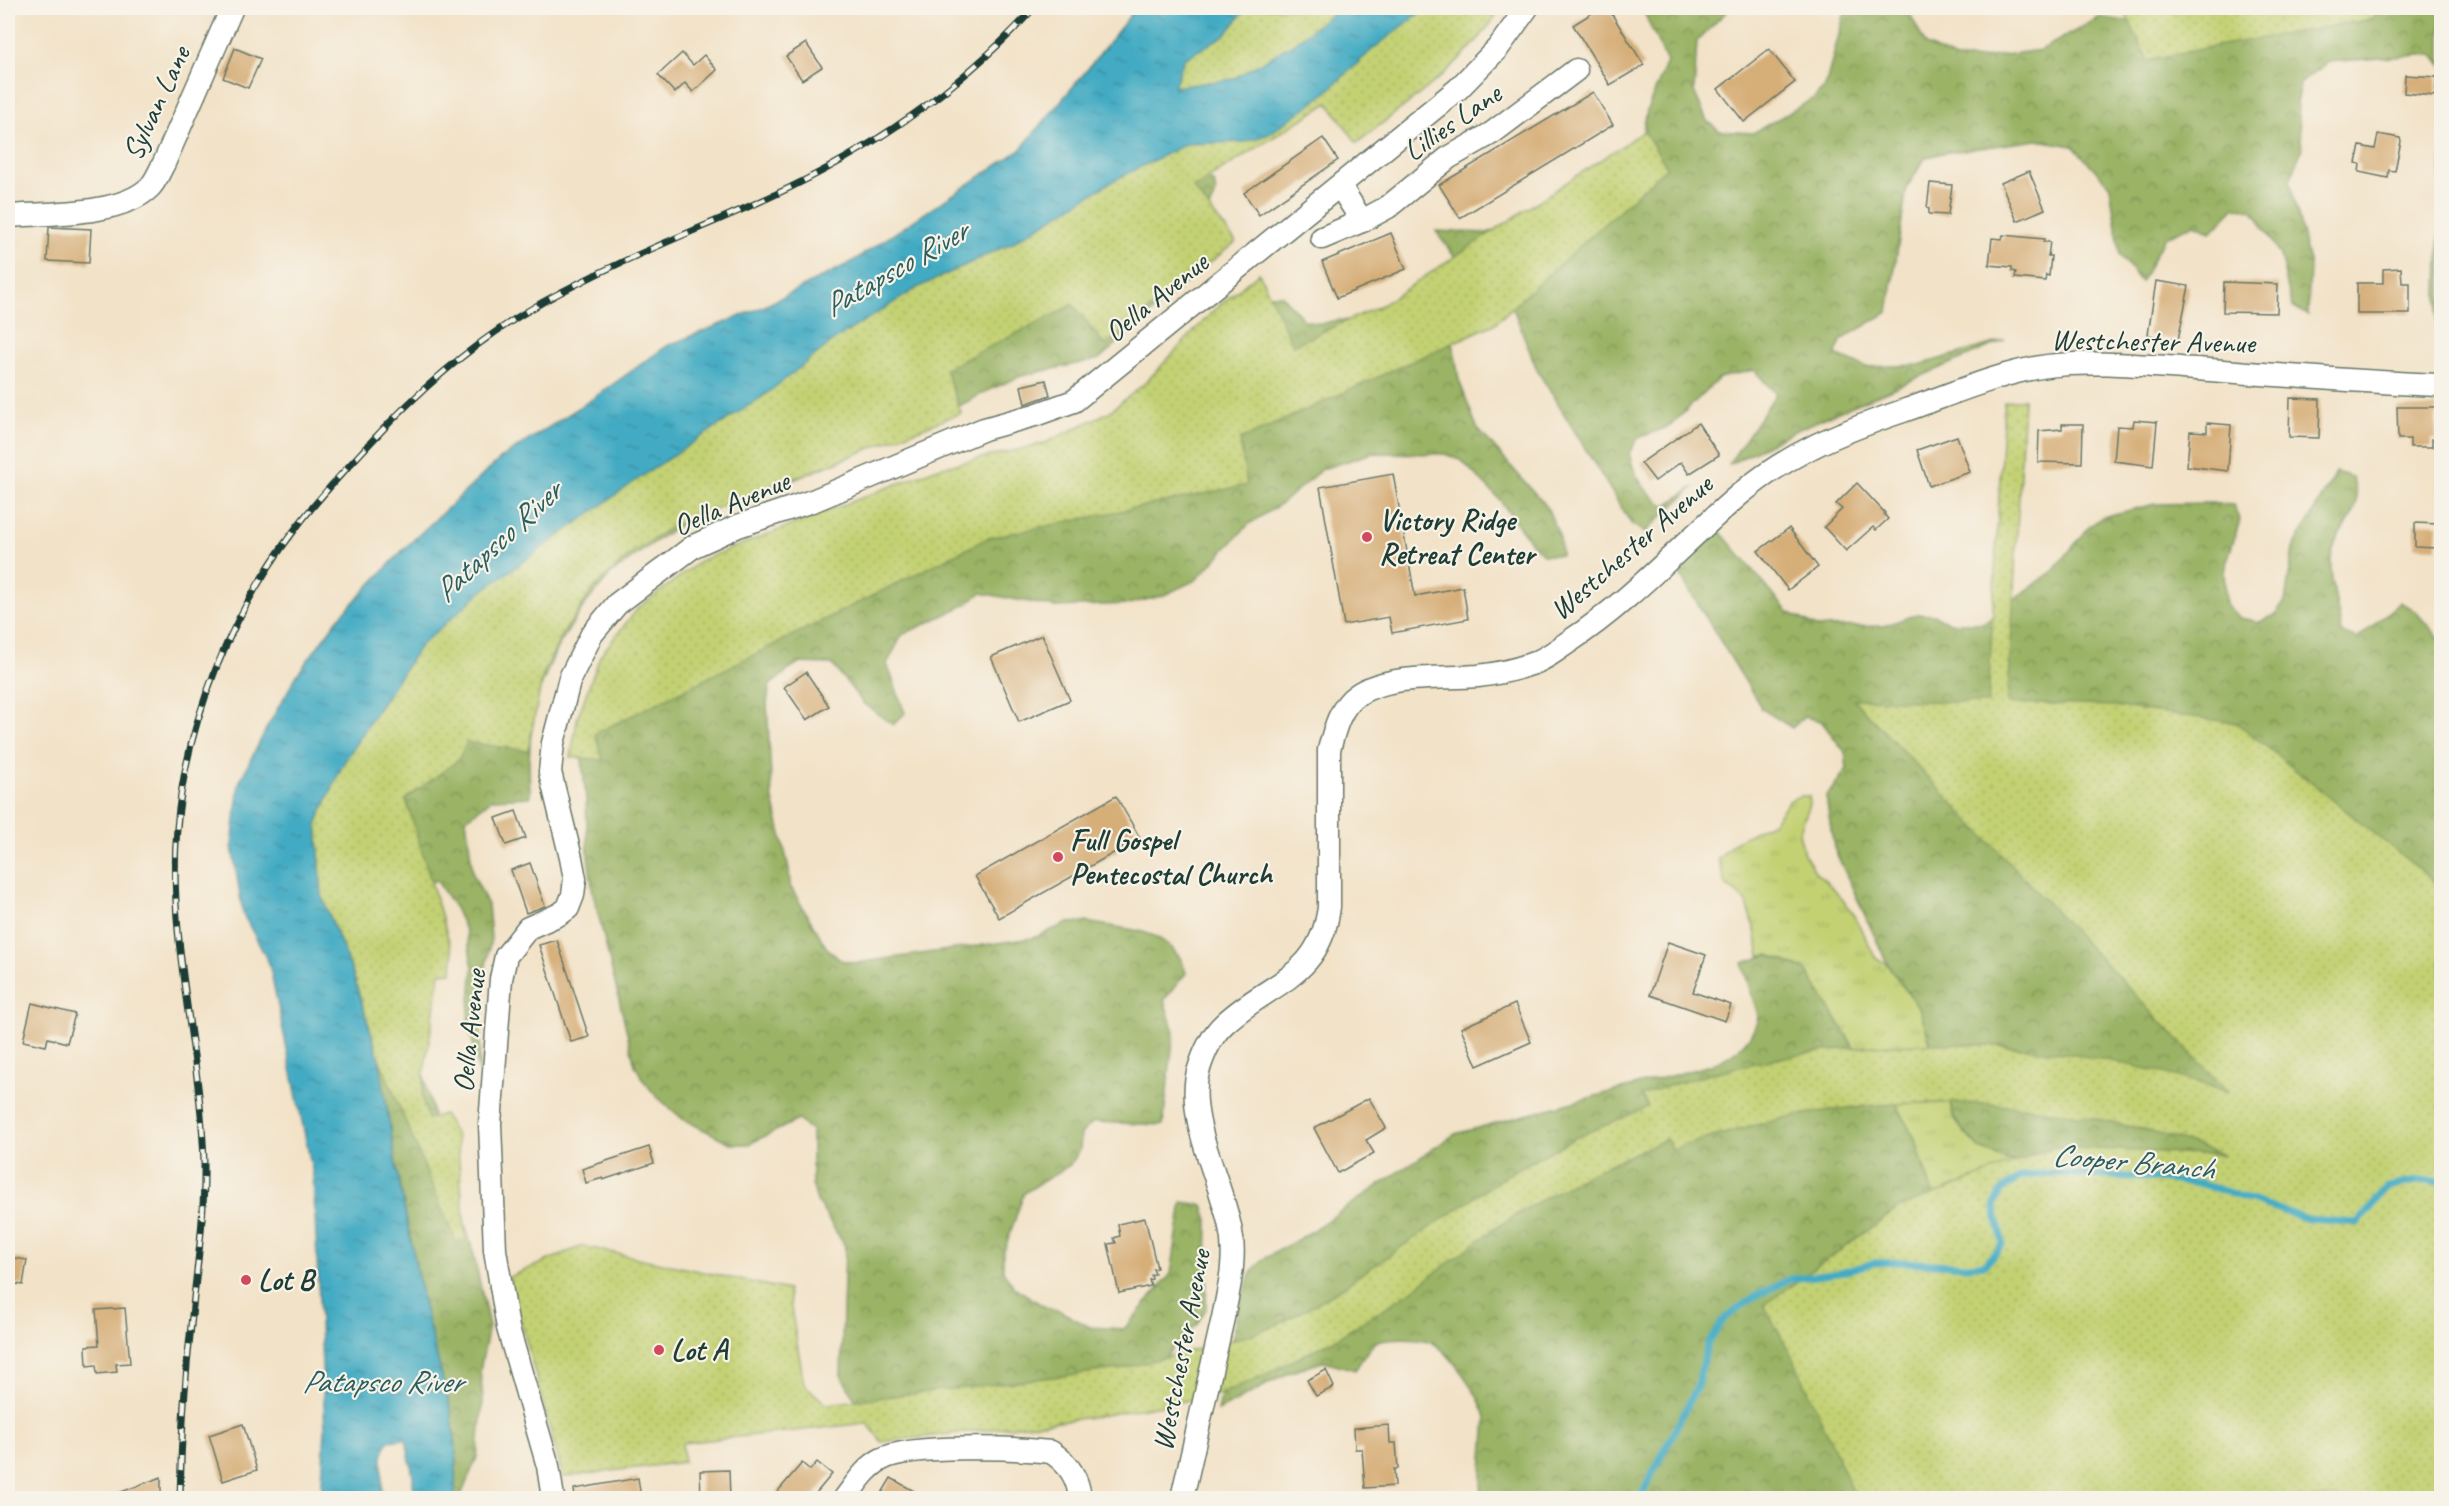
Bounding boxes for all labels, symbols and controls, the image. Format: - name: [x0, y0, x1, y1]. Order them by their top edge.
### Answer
- street label: Sylvan Lane: [113, 38, 200, 166]
- street label: Lillies Lane: [1396, 73, 1510, 169]
- water label: Patapsco River: [816, 208, 980, 326]
- street label: Oella Avenue: [1096, 242, 1218, 351]
- street label: Westchester Avenue: [2051, 320, 2257, 362]
- street label: Oella Avenue: [667, 461, 797, 545]
- street label: Westchester Avenue: [1542, 464, 1722, 628]
- water label: Patapsco River: [425, 468, 574, 611]
- place label: Victory Ridge Retreat Center: [1379, 501, 1538, 573]
- marker: Victory Ridge Retreat Center: [1360, 530, 1374, 544]
- place label: Full Gospel Pentecostal Church: [1070, 821, 1274, 893]
- marker: Full Gospel Pentecostal Church: [1051, 850, 1065, 864]
- street label: Oella Avenue: [444, 966, 495, 1094]
- water label: Cooper Branch: [2051, 1134, 2218, 1189]
- street label: Westchester Avenue: [1143, 1244, 1220, 1454]
- place label: Lot B: [258, 1261, 317, 1299]
- marker: Lot B: [239, 1273, 253, 1287]
- place label: Lot A: [671, 1331, 730, 1369]
- marker: Lot A: [652, 1343, 666, 1357]
- water label: Patapsco River: [302, 1361, 468, 1402]

